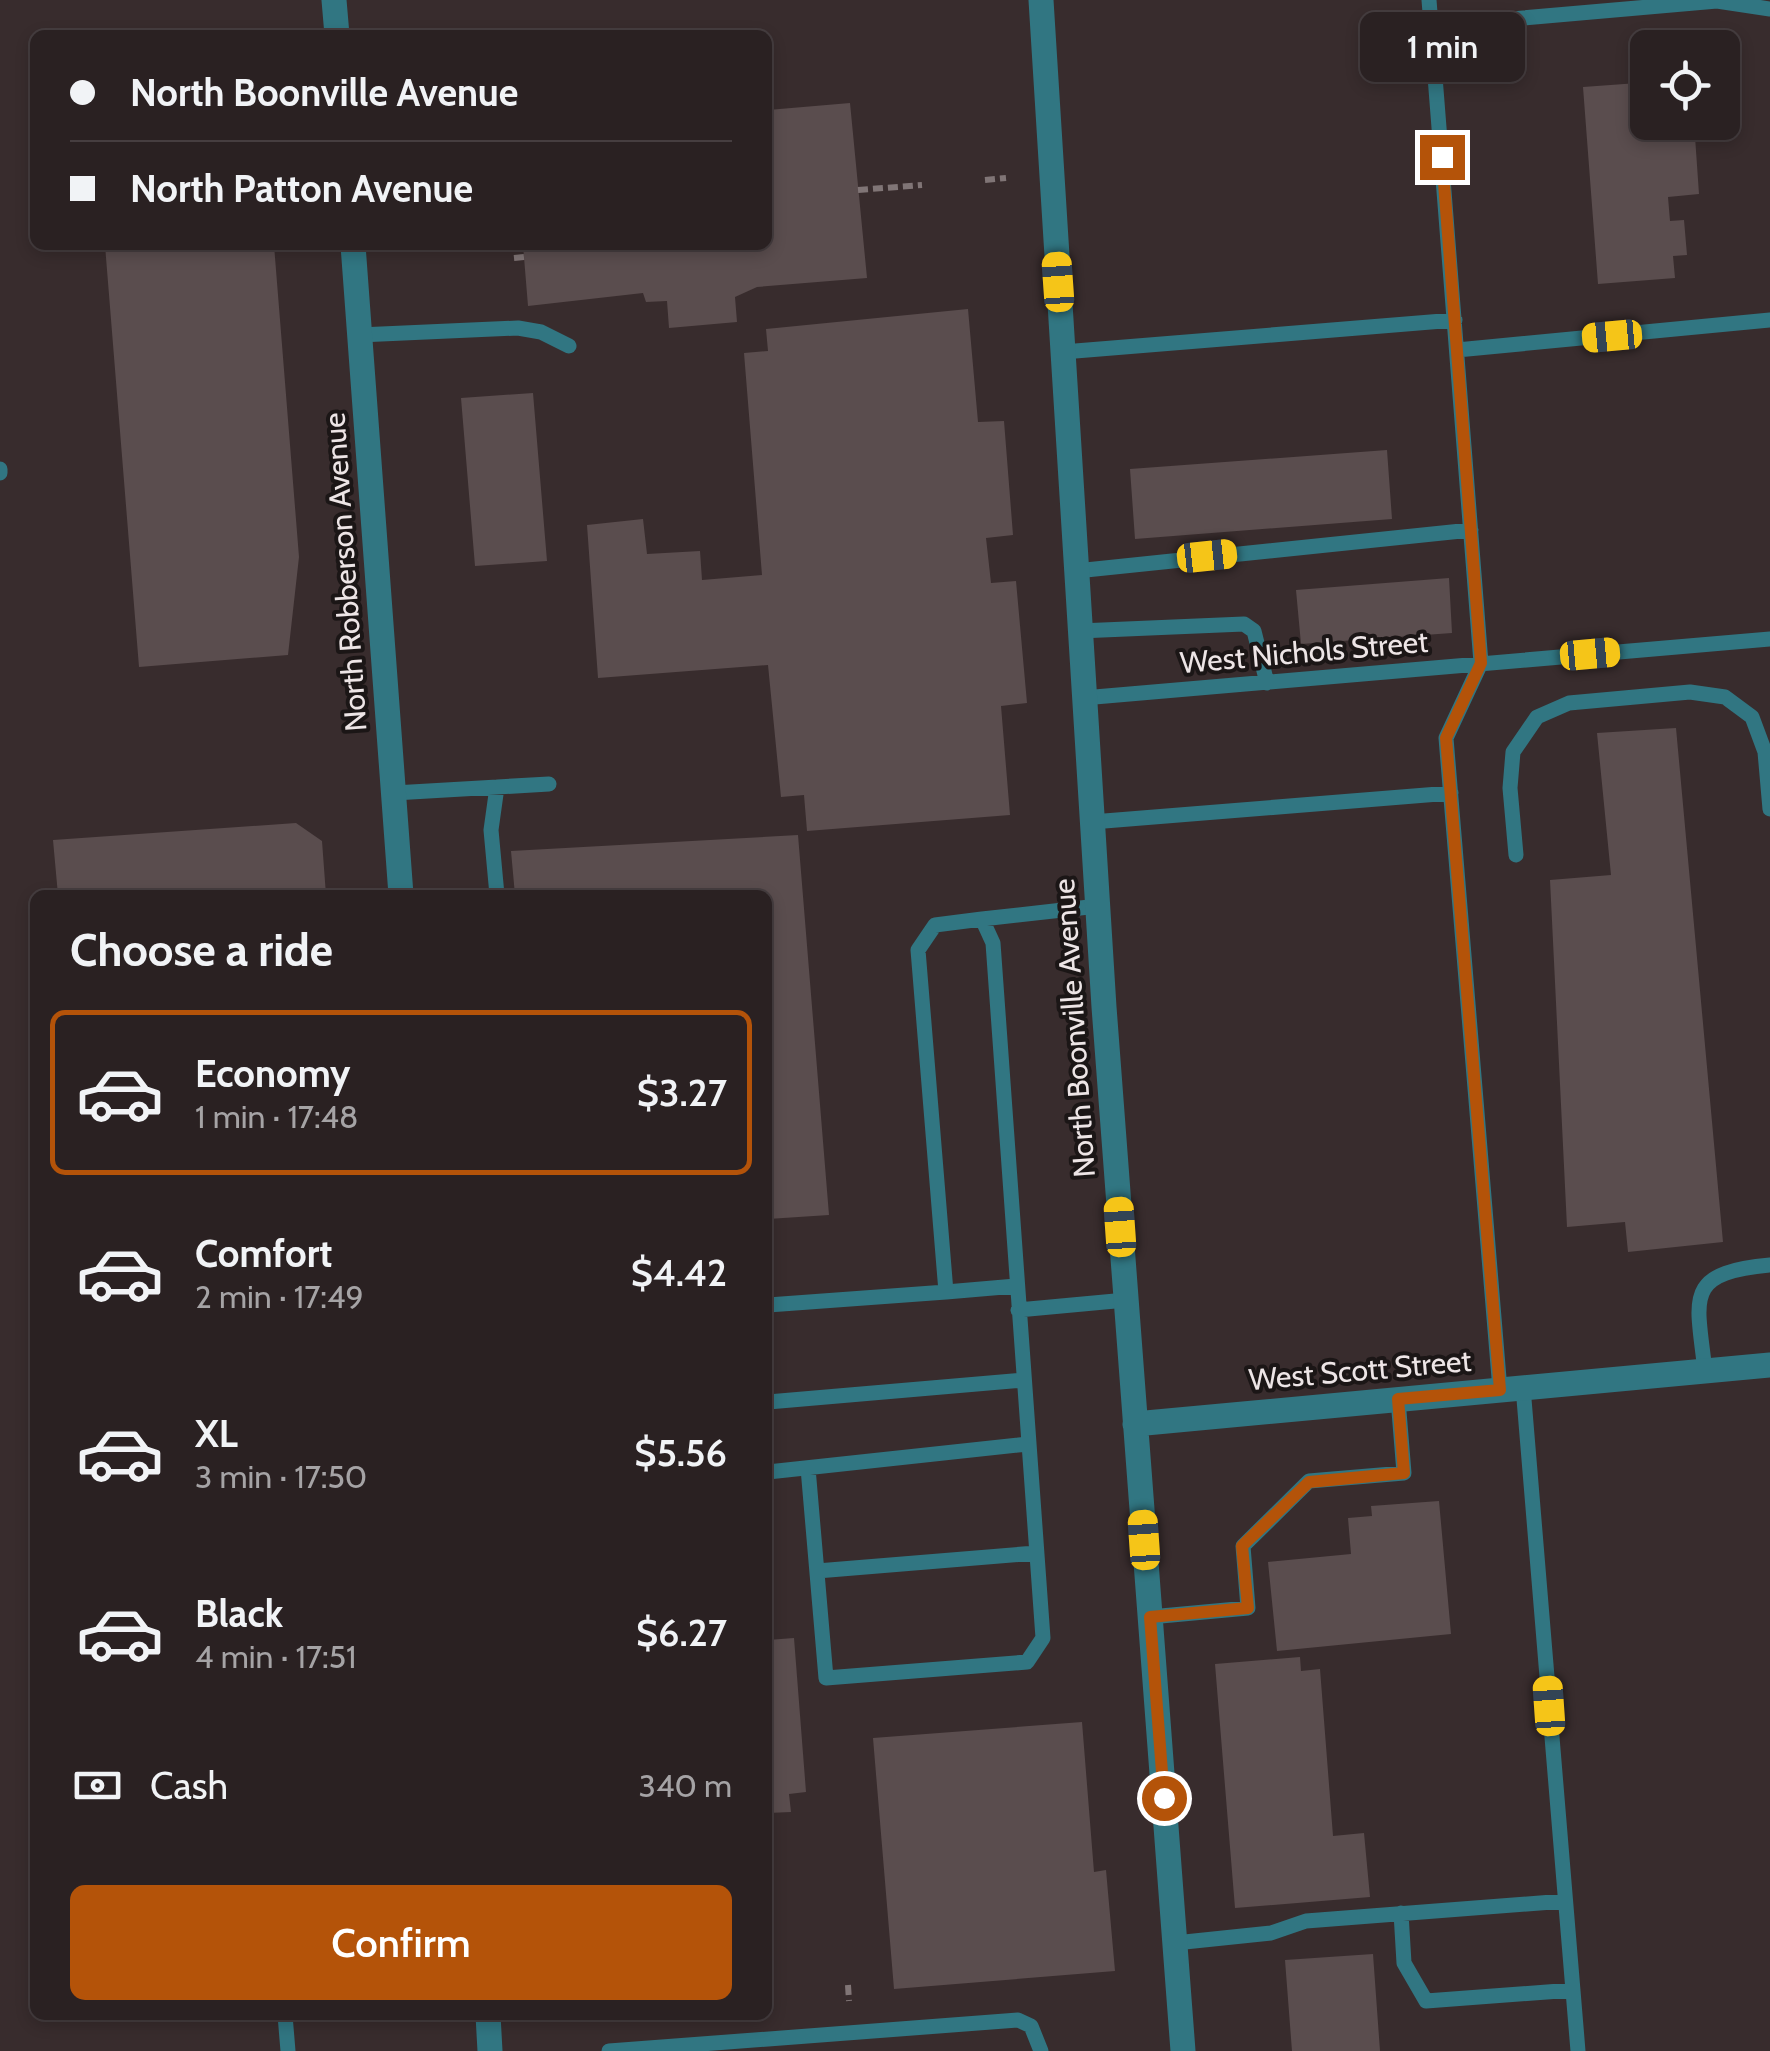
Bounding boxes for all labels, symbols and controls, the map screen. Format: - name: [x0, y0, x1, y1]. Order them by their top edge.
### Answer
- callout: 1 min: [1360, 12, 1524, 82]
- text: 1 min: [1407, 27, 1478, 66]
- map controls: [1630, 30, 1740, 140]
- button: locate: [1630, 30, 1740, 140]
- text: North Boonville Avenue: [130, 69, 518, 116]
- route end: [1420, 135, 1465, 180]
- text: North Patton Avenue: [130, 165, 473, 212]
- car: [1041, 251, 1075, 313]
- car: [1581, 318, 1643, 354]
- street label: North Robberson Avenue: [315, 411, 375, 733]
- car: [1176, 538, 1238, 574]
- street label: West Nichols Street: [1178, 623, 1430, 681]
- car: [1559, 636, 1621, 672]
- street label: North Boonville Avenue: [1045, 877, 1103, 1179]
- text: Choose a ride: [70, 923, 333, 977]
- icon: car: [75, 1048, 165, 1138]
- text: Economy: [195, 1050, 350, 1097]
- text: $3.27: [637, 1069, 727, 1116]
- text: 1 min · 17:48: [195, 1097, 358, 1136]
- car: [1103, 1196, 1137, 1258]
- icon: car: [75, 1228, 165, 1318]
- text: Comfort: [195, 1230, 332, 1277]
- text: $4.42: [631, 1249, 727, 1296]
- text: 2 min · 17:49: [195, 1277, 364, 1316]
- street label: West Scott Street: [1247, 1342, 1473, 1398]
- icon: car: [75, 1408, 165, 1498]
- text: XL: [195, 1410, 238, 1457]
- text: $5.56: [634, 1429, 727, 1476]
- text: 3 min · 17:50: [195, 1457, 367, 1496]
- car: [1127, 1509, 1161, 1571]
- icon: car: [75, 1588, 165, 1678]
- text: Black: [195, 1590, 283, 1637]
- text: $6.27: [636, 1609, 727, 1656]
- text: 4 min · 17:51: [195, 1637, 356, 1676]
- car: [1532, 1675, 1566, 1737]
- icon: cash: [70, 1758, 125, 1813]
- text: Cash: [150, 1762, 228, 1809]
- text: 340 m: [639, 1766, 732, 1805]
- route start: [1142, 1776, 1187, 1821]
- button: Confirm: [70, 1885, 732, 2000]

